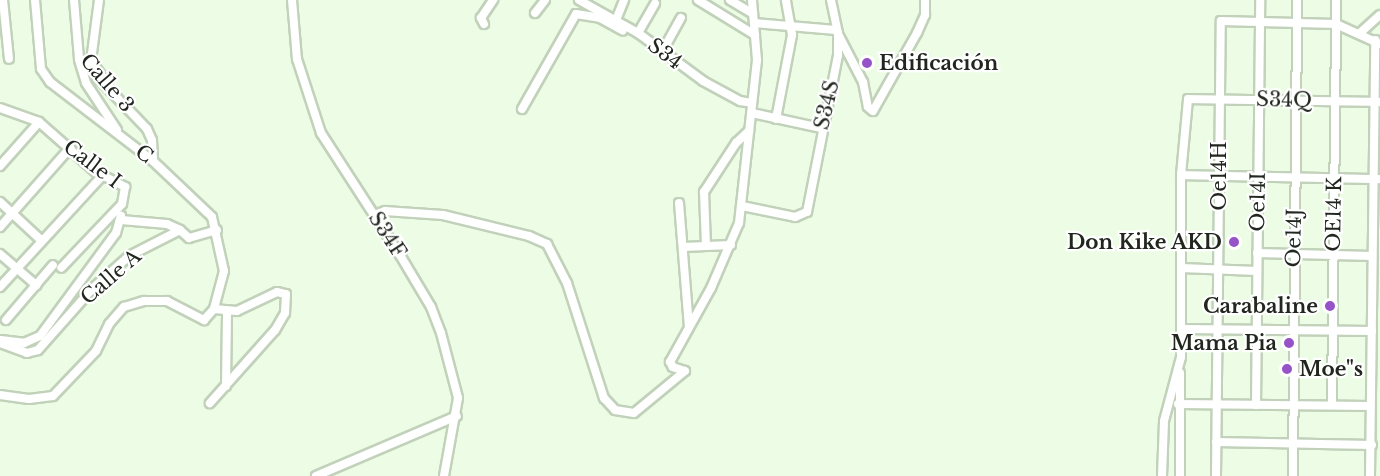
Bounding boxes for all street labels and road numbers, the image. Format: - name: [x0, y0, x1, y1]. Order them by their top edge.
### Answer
- street label: S34: [643, 33, 687, 75]
- street label: Calle 3: [75, 49, 139, 117]
- street label: S34S: [810, 78, 844, 132]
- street label: S34Q: [1256, 88, 1312, 112]
- street label: Calle I: [59, 135, 125, 193]
- street label: C: [130, 140, 158, 168]
- street label: Oe14H: [1207, 141, 1231, 211]
- street label: Oe14I: [1245, 172, 1271, 232]
- street label: OE14 K: [1321, 176, 1347, 252]
- street label: S34F: [363, 207, 411, 263]
- street label: Oe14J: [1281, 208, 1307, 268]
- street label: Calle A: [76, 244, 146, 310]

